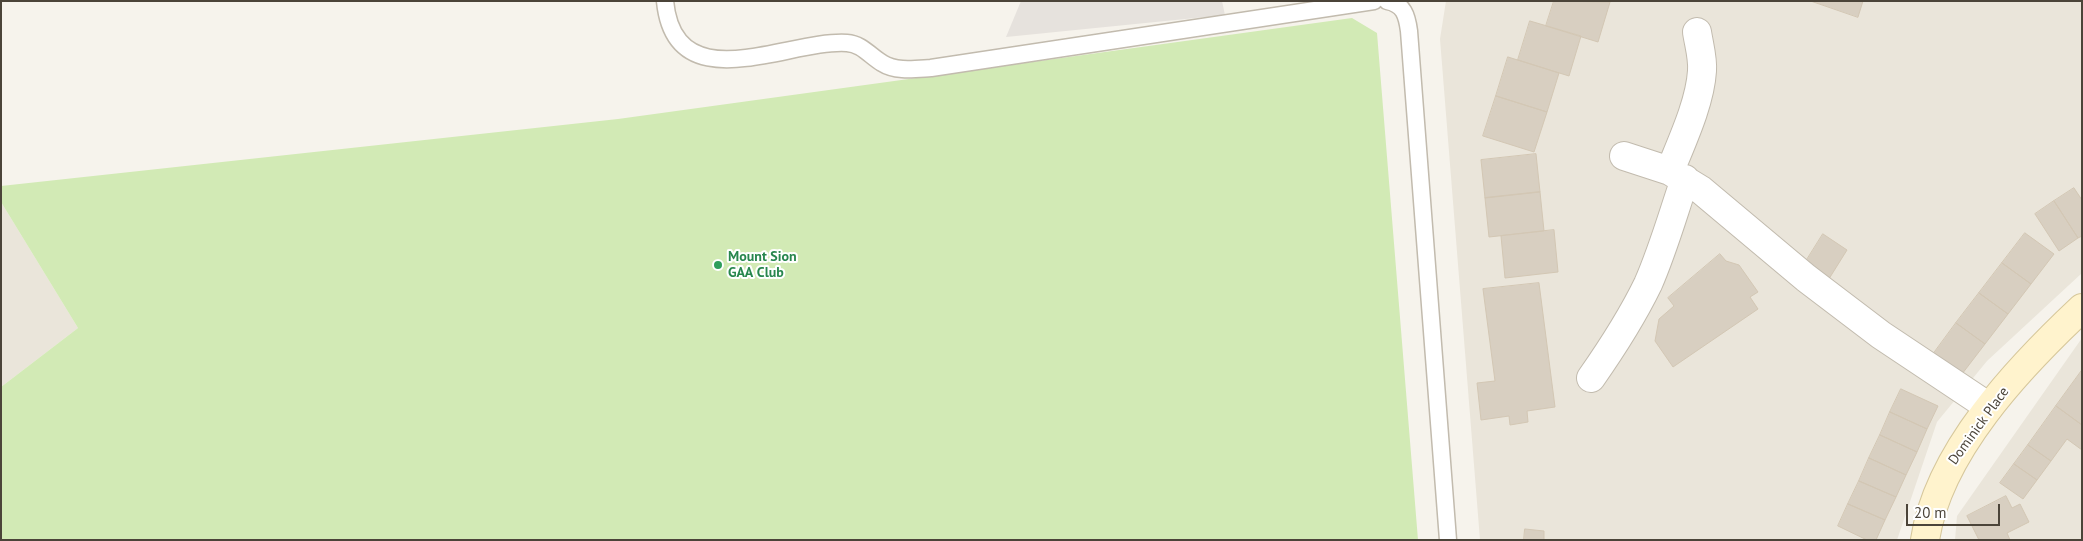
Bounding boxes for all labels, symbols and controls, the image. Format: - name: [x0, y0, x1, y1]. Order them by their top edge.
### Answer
- place label: Mount Sion GAA Club: [728, 249, 797, 282]
- marker: Mount Sion GAA Club: [712, 259, 724, 271]
- street label: Dominick Place: [1945, 384, 2013, 468]
- scale bar: [1908, 494, 2002, 526]
- text: 20 m: [1914, 503, 1947, 522]

